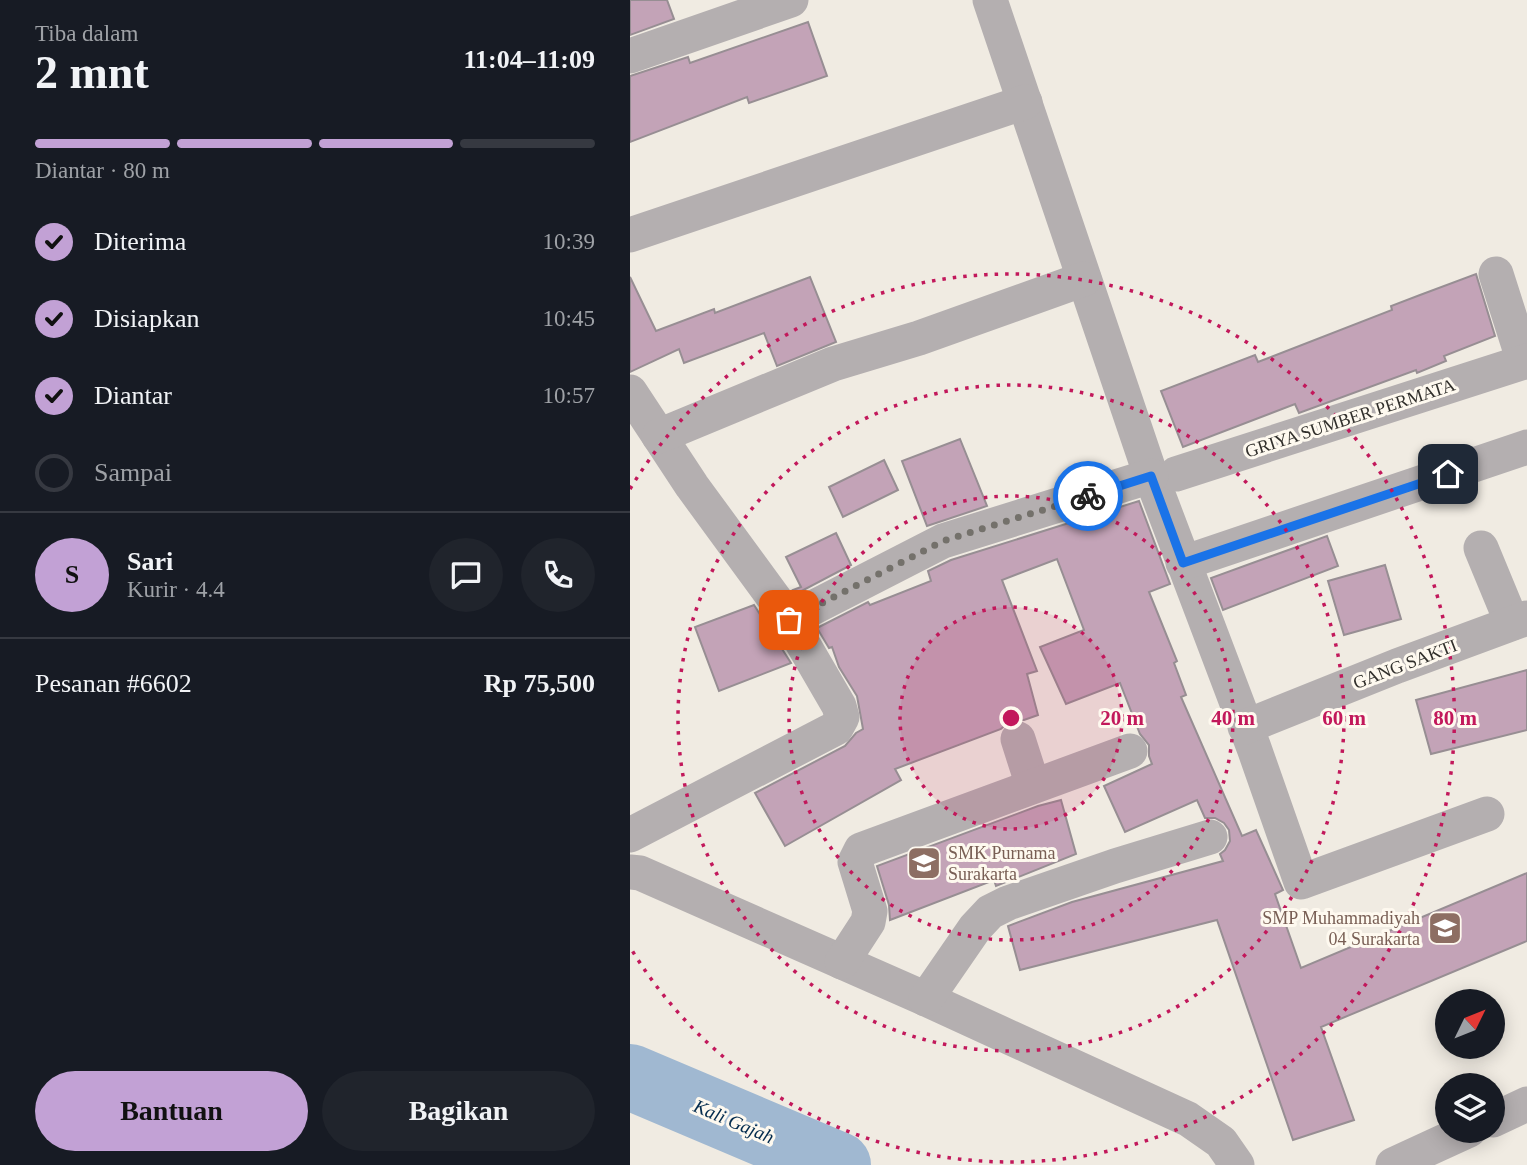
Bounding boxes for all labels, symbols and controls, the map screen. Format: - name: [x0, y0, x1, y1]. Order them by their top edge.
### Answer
- text: Tiba dalam: [35, 21, 138, 46]
- text: 11:04–11:09: [464, 45, 595, 74]
- text: 2 mnt: [35, 47, 149, 98]
- text: Diantar · 80 m: [35, 158, 170, 183]
- icon: check: [35, 223, 73, 261]
- text: Diterima: [94, 227, 186, 256]
- text: 10:39: [543, 229, 595, 254]
- icon: check: [35, 300, 73, 338]
- text: Disiapkan: [94, 304, 199, 333]
- text: 10:45: [543, 306, 595, 331]
- street label: GRIYA SUMBER PERMATA: [1242, 375, 1458, 461]
- icon: check: [35, 377, 73, 415]
- text: Diantar: [94, 381, 172, 410]
- text: 10:57: [543, 383, 595, 408]
- pin: [1418, 444, 1478, 504]
- icon: home: [1429, 455, 1467, 493]
- text: Sampai: [94, 458, 172, 487]
- courier: [1053, 461, 1123, 531]
- icon: bike: [1069, 477, 1107, 515]
- button: chat: [429, 538, 503, 612]
- button: phone: [521, 538, 595, 612]
- text: Sari: [127, 547, 173, 576]
- text: S: [65, 560, 79, 589]
- text: Kurir · 4.4: [127, 577, 225, 602]
- pin: [759, 590, 819, 650]
- icon: bag: [770, 601, 808, 639]
- street label: GANG SAKTI: [1350, 635, 1460, 693]
- text: Pesanan #6602: [35, 669, 192, 698]
- text: Rp 75,500: [484, 669, 595, 698]
- centre of rings: [999, 706, 1023, 730]
- text: 20 m: [1100, 706, 1144, 730]
- text: 40 m: [1211, 706, 1255, 730]
- text: 60 m: [1322, 706, 1366, 730]
- text: 80 m: [1433, 706, 1477, 730]
- place label: SMK Purnama Surakarta: [948, 843, 1056, 884]
- school or university icon: SMK Purnama Surakarta: [905, 844, 943, 882]
- place label: SMP Muhammadiyah 04 Surakarta: [1262, 908, 1420, 949]
- school or university icon: SMP Muhammadiyah 04 Surakarta: [1426, 909, 1464, 947]
- north arrow: [1435, 989, 1505, 1059]
- map controls: [1435, 989, 1505, 1143]
- button: Bantuan: [35, 1071, 308, 1151]
- button: Bagikan: [322, 1071, 595, 1151]
- button: layers: [1435, 1073, 1505, 1143]
- water label: Kali Gajah: [690, 1095, 777, 1148]

